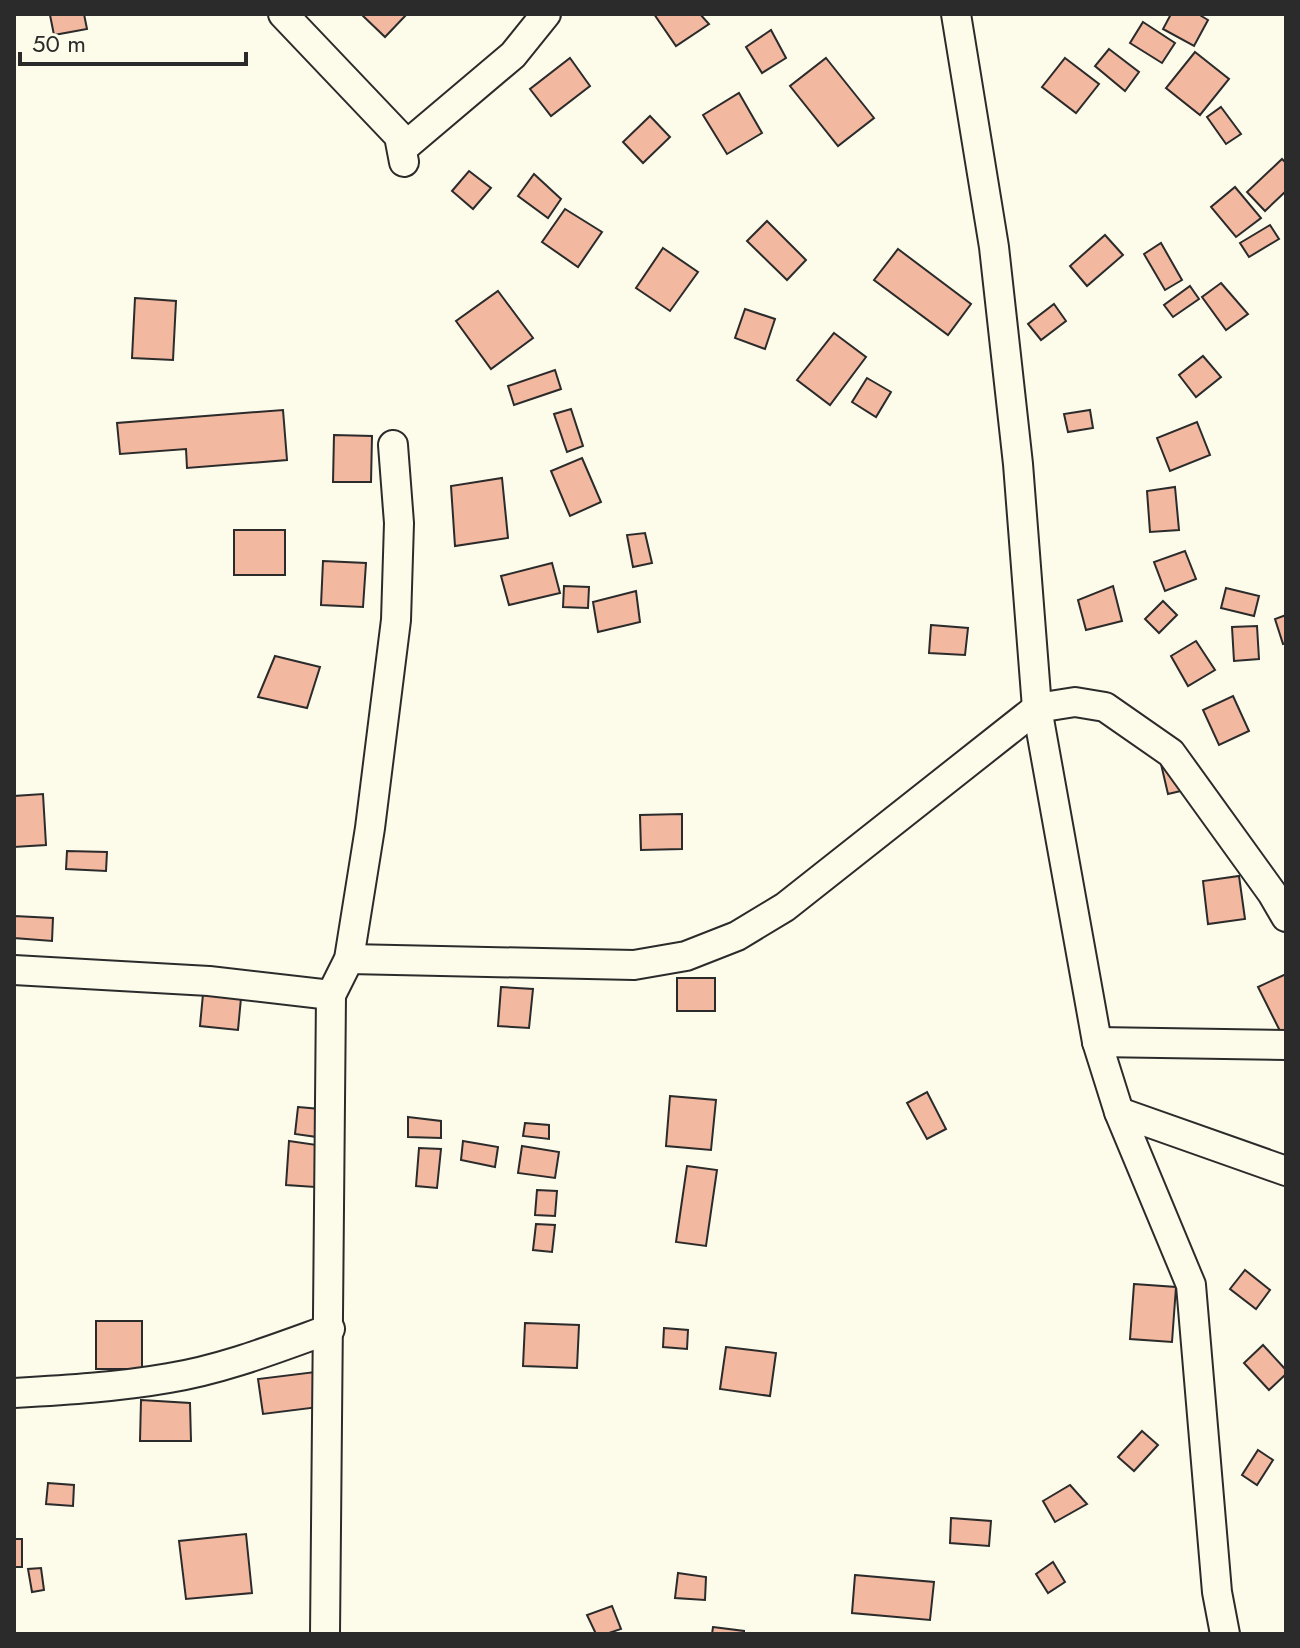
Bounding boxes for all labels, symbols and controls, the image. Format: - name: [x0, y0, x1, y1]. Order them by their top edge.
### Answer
- scale bar: [20, 16, 246, 66]
- text: 50 m: [32, 26, 86, 61]

